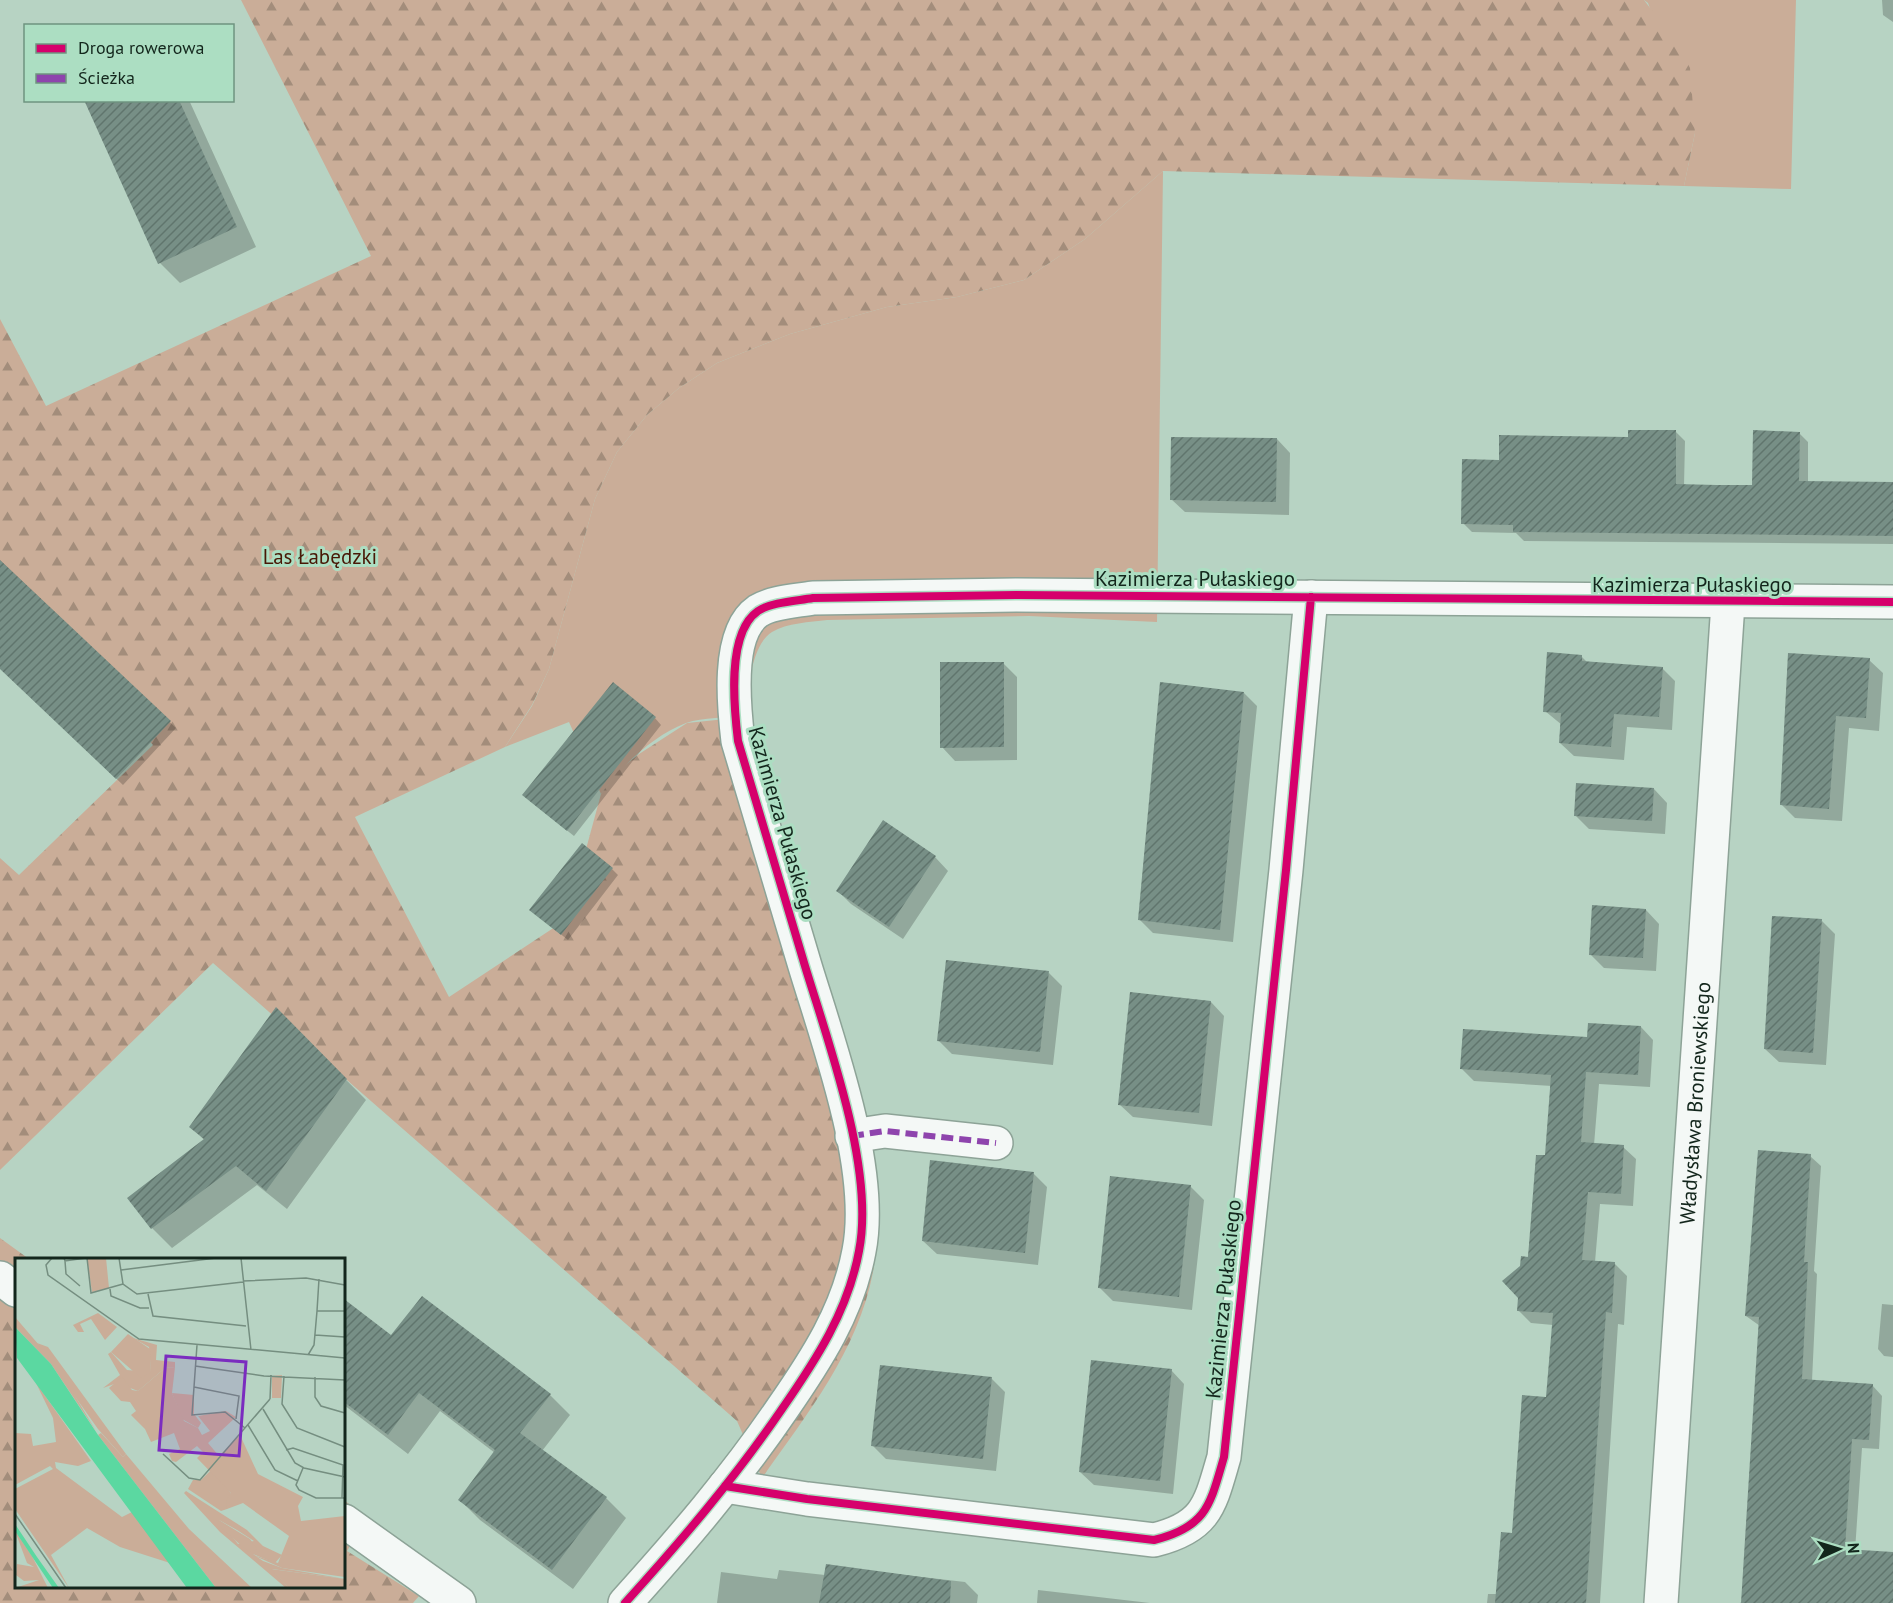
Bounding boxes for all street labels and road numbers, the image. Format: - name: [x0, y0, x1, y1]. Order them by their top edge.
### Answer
- street label: Kazimierza Pułaskiego: [1095, 565, 1295, 592]
- street label: Kazimierza Pułaskiego: [1592, 571, 1792, 598]
- street label: Kazimierza Pułaskiego: [742, 723, 824, 923]
- street label: Władysława Broniewskiego: [1673, 981, 1716, 1225]
- street label: Kazimierza Pułaskiego: [1199, 1198, 1247, 1400]

